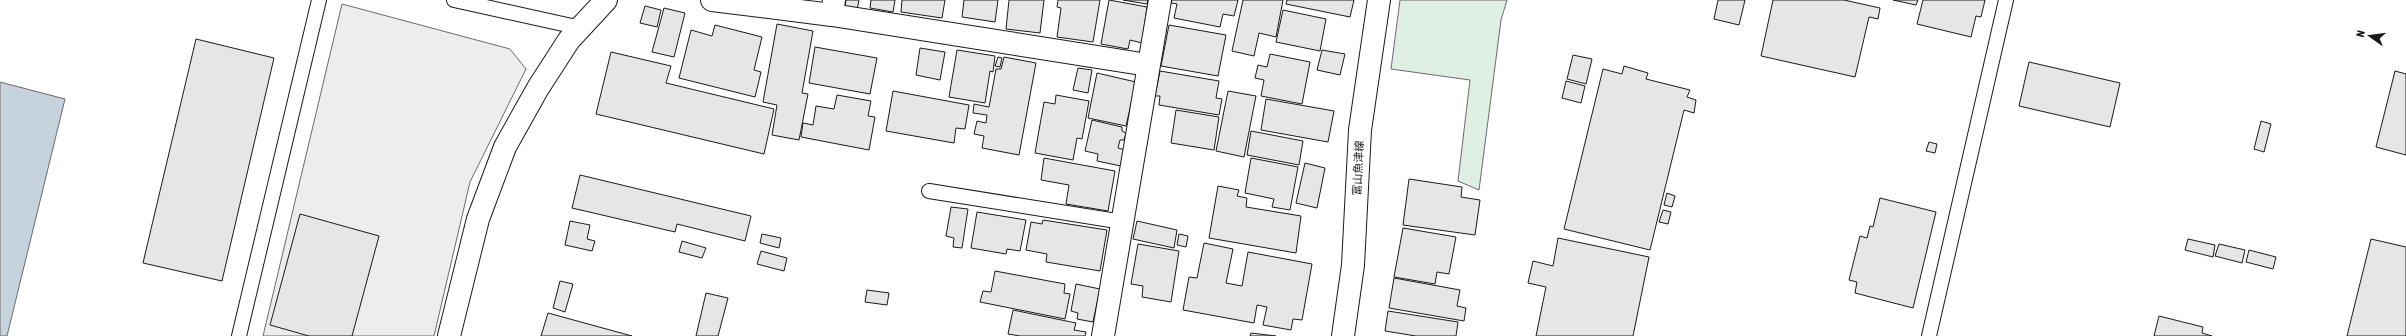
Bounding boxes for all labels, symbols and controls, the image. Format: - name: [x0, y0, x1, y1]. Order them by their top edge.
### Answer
- north arrow: [2350, 16, 2390, 56]
- text: N: [2354, 29, 2367, 38]
- street label: 富山魚津線: [1351, 140, 1365, 196]

